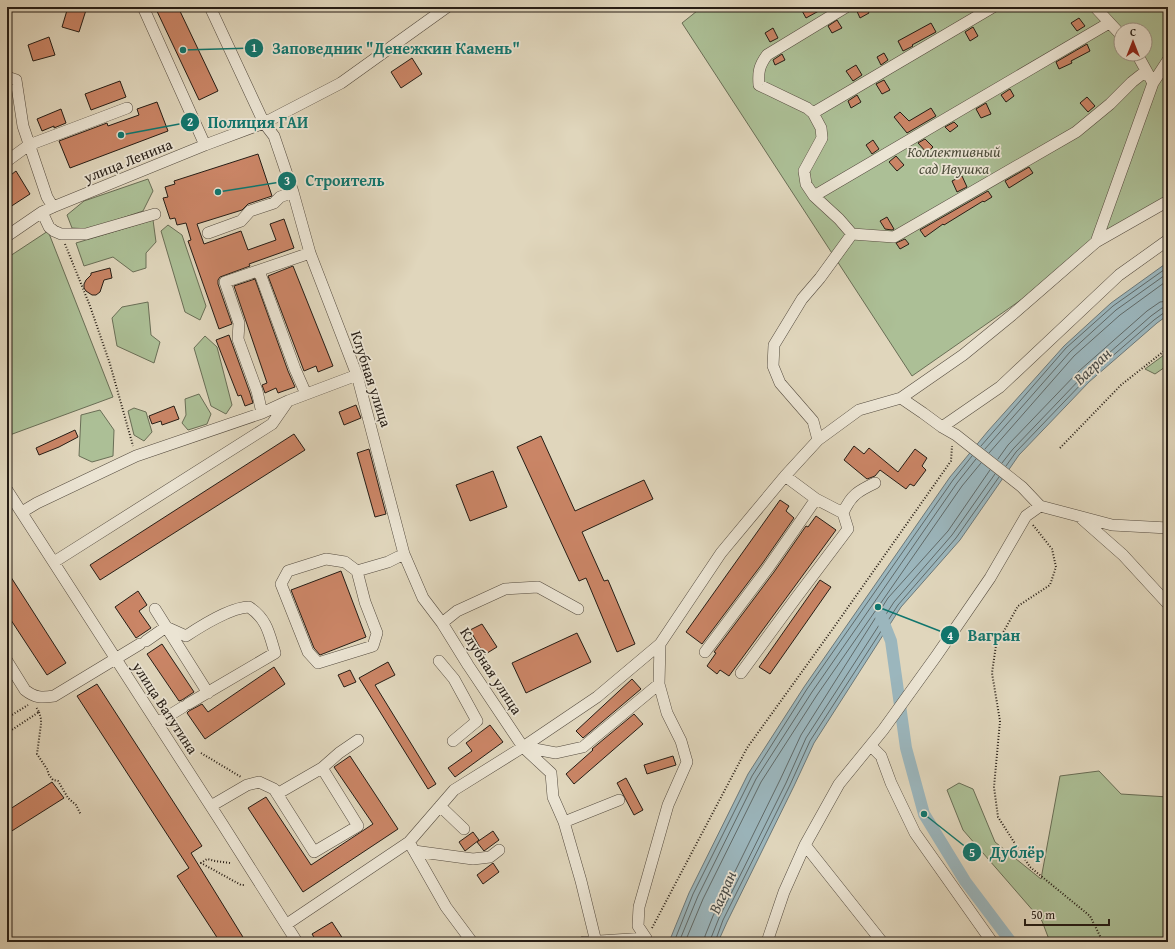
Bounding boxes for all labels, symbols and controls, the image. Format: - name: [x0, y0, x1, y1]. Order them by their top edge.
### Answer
- north arrow: [1113, 22, 1153, 62]
- text: С: [1130, 24, 1136, 40]
- callout: Заповедник "Денежкин Камень": [244, 34, 528, 62]
- text: Заповедник "Денежкин Камень": [272, 36, 520, 60]
- text: 1: [251, 39, 257, 56]
- callout: Полиция ГАИ: [180, 108, 317, 136]
- text: Полиция ГАИ: [208, 110, 308, 134]
- text: 2: [187, 113, 193, 130]
- street label: улица Ленина: [79, 133, 176, 188]
- park label: Коллективный сад Ивушка: [907, 141, 1001, 179]
- callout: Строитель: [277, 167, 392, 195]
- text: Строитель: [305, 168, 385, 192]
- text: 3: [284, 172, 290, 189]
- street label: Клубная улица: [346, 328, 397, 430]
- water label: Вагран: [1067, 342, 1116, 391]
- callout: Вагран: [940, 621, 1029, 649]
- street label: Клубная улица: [455, 623, 528, 719]
- text: Вагран: [968, 623, 1020, 647]
- text: 4: [947, 627, 953, 644]
- street label: улица Ватутина: [127, 657, 204, 759]
- callout: Дублёр: [962, 838, 1053, 866]
- text: Дублёр: [989, 840, 1044, 864]
- text: 5: [969, 844, 975, 861]
- water label: Вагран: [702, 867, 742, 918]
- scale bar: [1025, 901, 1109, 927]
- text: 50 m: [1031, 906, 1055, 923]

